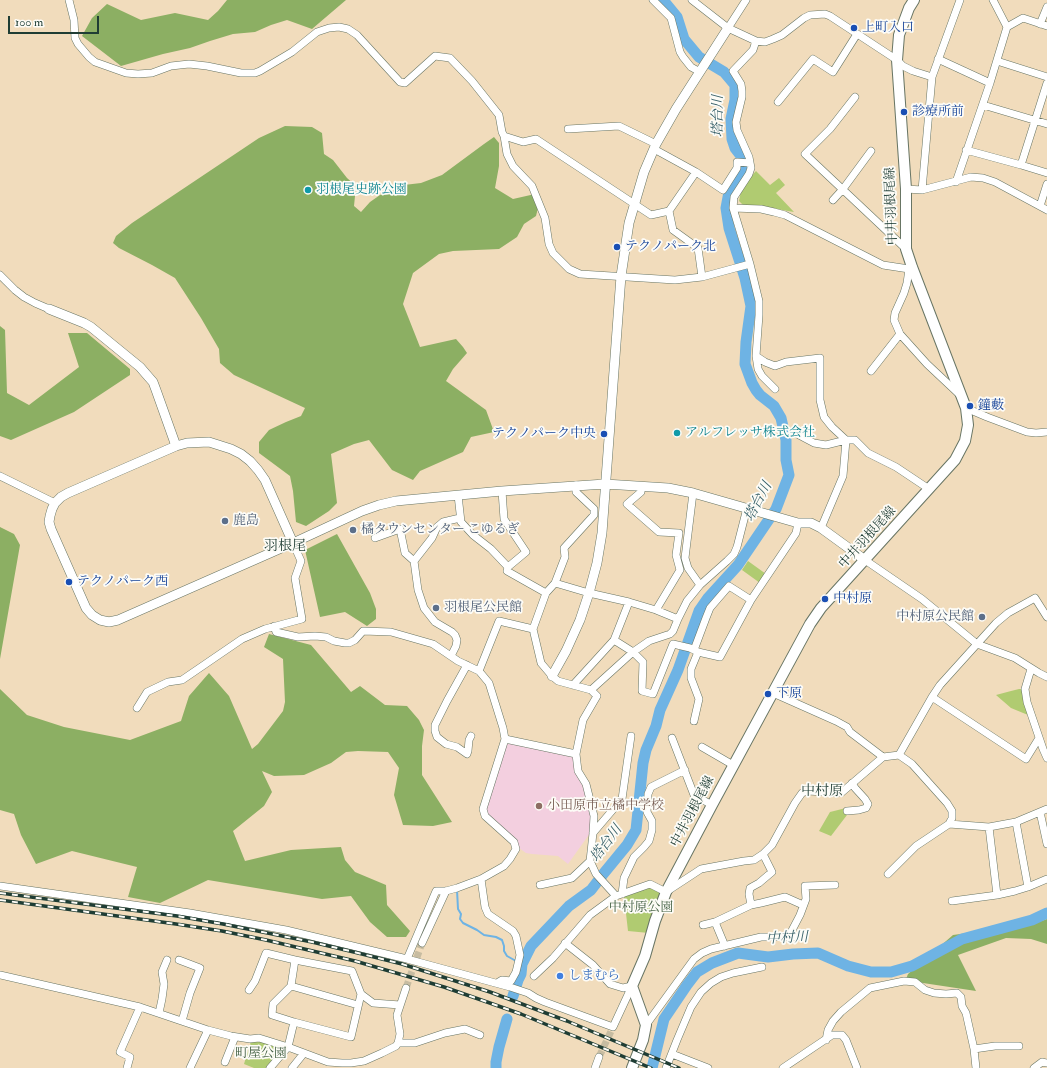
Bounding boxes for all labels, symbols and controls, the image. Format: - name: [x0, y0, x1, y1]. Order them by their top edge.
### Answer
- scale bar: [10, 8, 101, 34]
- text: 100 m: [15, 15, 43, 30]
- place label: 上町入口: [862, 20, 914, 36]
- marker: 上町入口: [849, 23, 859, 33]
- water label: 塔台川: [711, 95, 727, 137]
- place label: 診療所前: [912, 104, 964, 120]
- marker: 診療所前: [899, 107, 909, 117]
- street label: 中井羽根尾線: [883, 167, 901, 245]
- place label: 羽根尾史跡公園: [316, 182, 407, 198]
- marker: 羽根尾史跡公園: [303, 185, 313, 195]
- place label: テクノパーク北: [625, 239, 716, 255]
- marker: テクノパーク北: [612, 242, 622, 252]
- place label: 鐘藪: [978, 398, 1004, 414]
- marker: 鐘藪: [965, 401, 975, 411]
- place label: アルフレッサ株式会社: [685, 425, 815, 441]
- place label: テクノパーク中央: [492, 426, 596, 442]
- marker: アルフレッサ株式会社: [672, 428, 682, 438]
- marker: テクノパーク中央: [599, 429, 609, 439]
- water label: 塔台川: [742, 480, 776, 524]
- street label: 中井羽根尾線: [836, 504, 900, 572]
- place label: 鹿島: [233, 513, 259, 529]
- marker: 鹿島: [220, 516, 230, 526]
- place label: 橘タウンセンター こゆるぎ: [361, 522, 520, 538]
- marker: 橘タウンセンター こゆるぎ: [348, 525, 358, 535]
- district label: 羽根尾: [264, 539, 306, 555]
- place label: テクノパーク西: [77, 574, 168, 590]
- marker: テクノパーク西: [64, 577, 74, 587]
- place label: 中村原: [833, 591, 872, 607]
- marker: 中村原: [820, 594, 830, 604]
- place label: 羽根尾公民館: [444, 600, 522, 616]
- marker: 羽根尾公民館: [431, 603, 441, 613]
- place label: 中村原公民館: [896, 609, 974, 625]
- marker: 中村原公民館: [977, 612, 987, 622]
- place label: 下原: [776, 686, 802, 702]
- marker: 下原: [763, 689, 773, 699]
- street label: 中井羽根尾線: [668, 774, 718, 850]
- district label: 中村原: [801, 784, 843, 800]
- place label: 小田原市立橘中学校: [547, 798, 664, 814]
- marker: 小田原市立橘中学校: [534, 801, 544, 811]
- water label: 塔台川: [588, 822, 626, 866]
- park label: 中村原公園: [609, 900, 673, 916]
- water label: 中村川: [766, 930, 808, 948]
- place label: しまむら: [568, 968, 620, 984]
- marker: しまむら: [555, 971, 565, 981]
- park label: 町屋公園: [235, 1046, 287, 1062]

